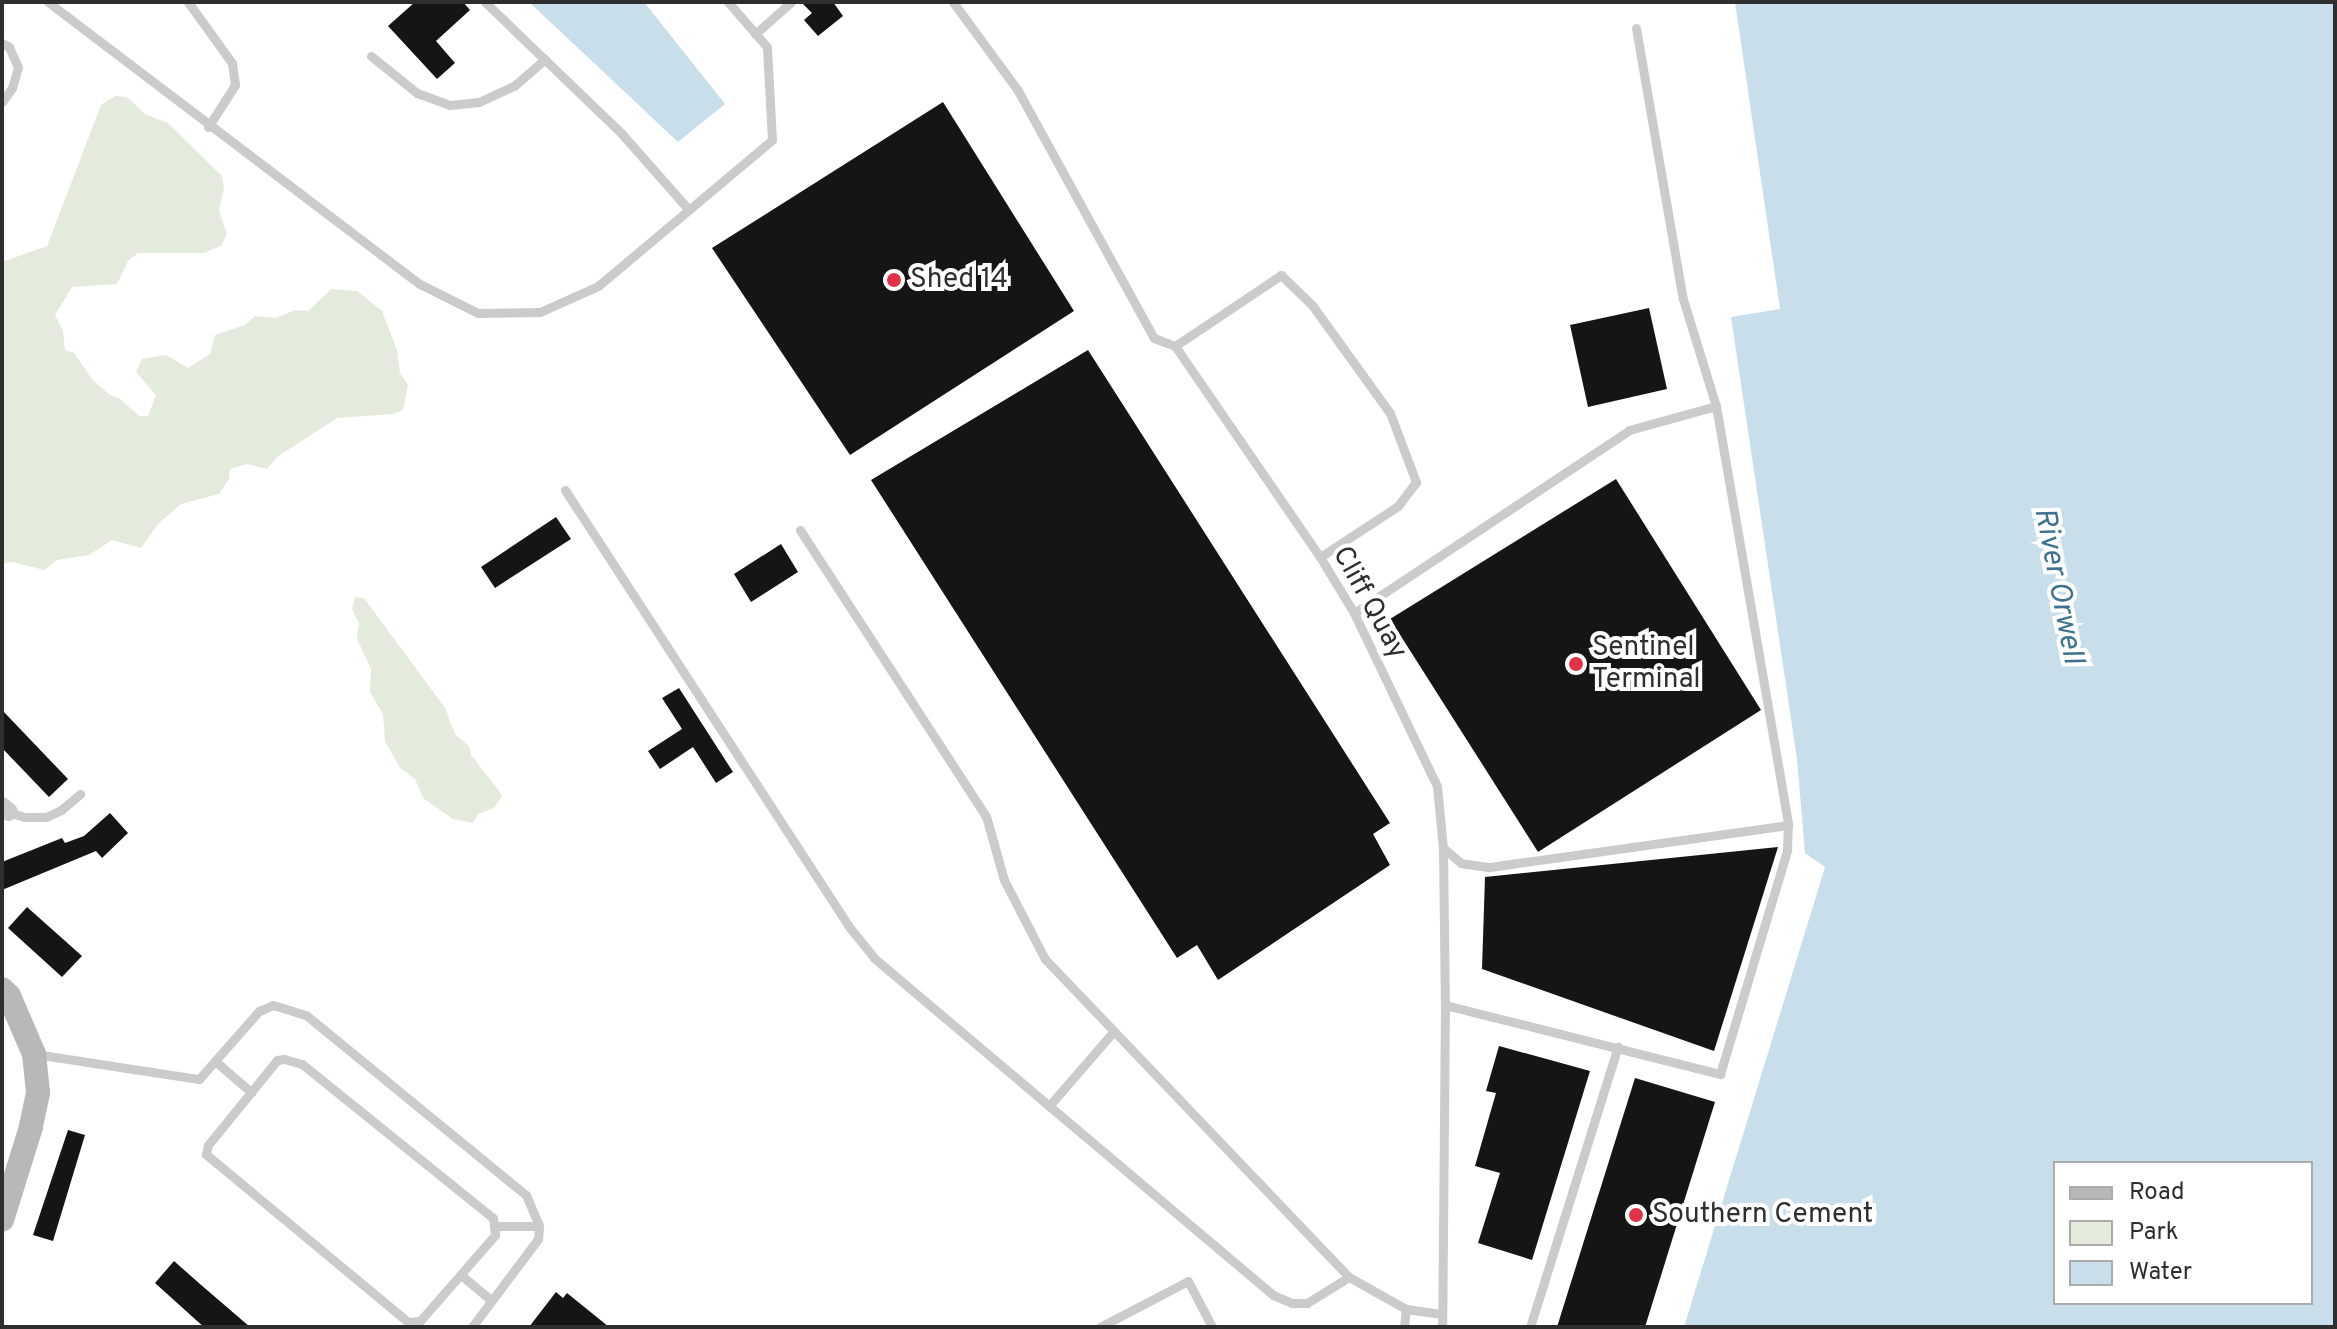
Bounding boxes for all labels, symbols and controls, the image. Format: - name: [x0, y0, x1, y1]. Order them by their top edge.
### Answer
- place label: Shed 14: [910, 263, 1008, 297]
- marker: Shed 14: [885, 271, 903, 289]
- water label: River Orwell: [2024, 505, 2090, 667]
- street label: Cliff Quay: [1324, 541, 1414, 665]
- place label: Sentinel Terminal: [1592, 631, 1701, 697]
- marker: Sentinel Terminal: [1567, 655, 1585, 673]
- legend: [2053, 1161, 2313, 1305]
- text: Road: [2129, 1178, 2185, 1208]
- place label: Southern Cement: [1652, 1198, 1873, 1232]
- marker: Southern Cement: [1627, 1206, 1645, 1224]
- text: Park: [2129, 1218, 2179, 1248]
- text: Water: [2129, 1258, 2192, 1288]

